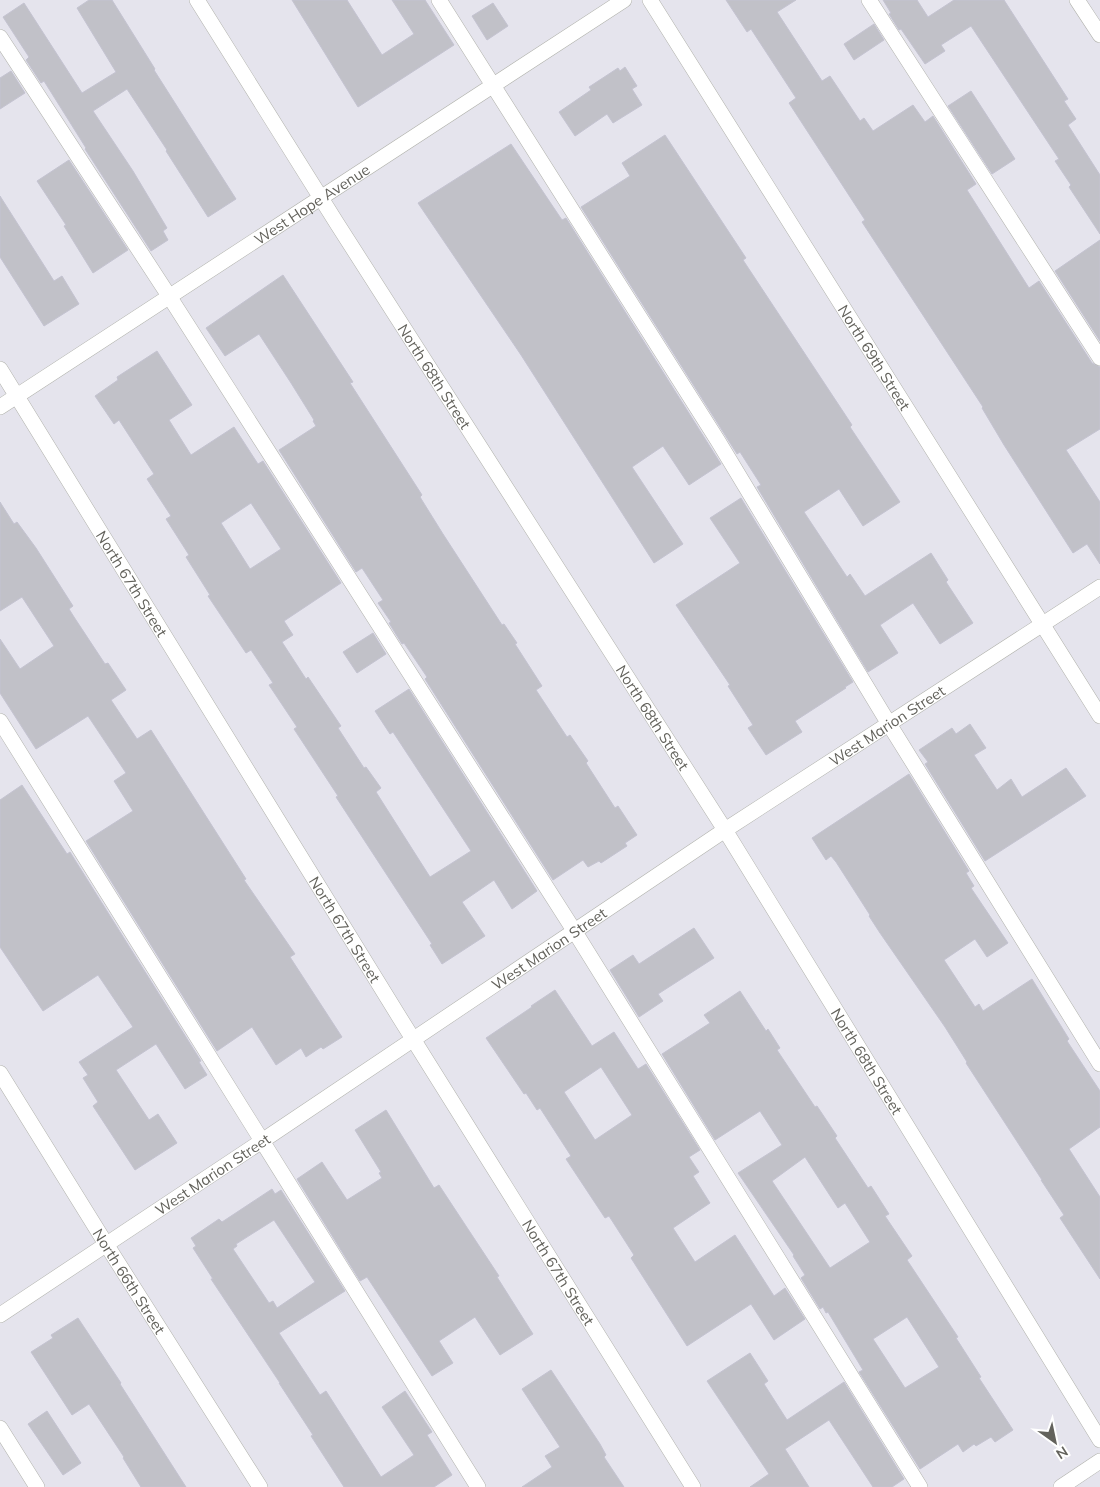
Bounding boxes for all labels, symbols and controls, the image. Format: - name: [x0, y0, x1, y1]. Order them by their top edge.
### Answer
- street label: West Hope Avenue: [250, 159, 373, 248]
- street label: North 69th Street: [834, 301, 915, 414]
- street label: North 68th Street: [394, 320, 475, 432]
- street label: North 67th Street: [92, 527, 172, 640]
- street label: North 68th Street: [612, 661, 694, 774]
- street label: West Marion Street: [825, 681, 948, 770]
- street label: North 67th Street: [305, 873, 385, 986]
- street label: West Marion Street: [488, 903, 610, 994]
- street label: North 68th Street: [827, 1005, 907, 1118]
- street label: West Marion Street: [151, 1129, 274, 1219]
- street label: North 67th Street: [519, 1216, 599, 1329]
- street label: North 66th Street: [89, 1225, 170, 1337]
- north arrow: [1030, 1417, 1080, 1467]
- text: N: [1053, 1442, 1071, 1463]

